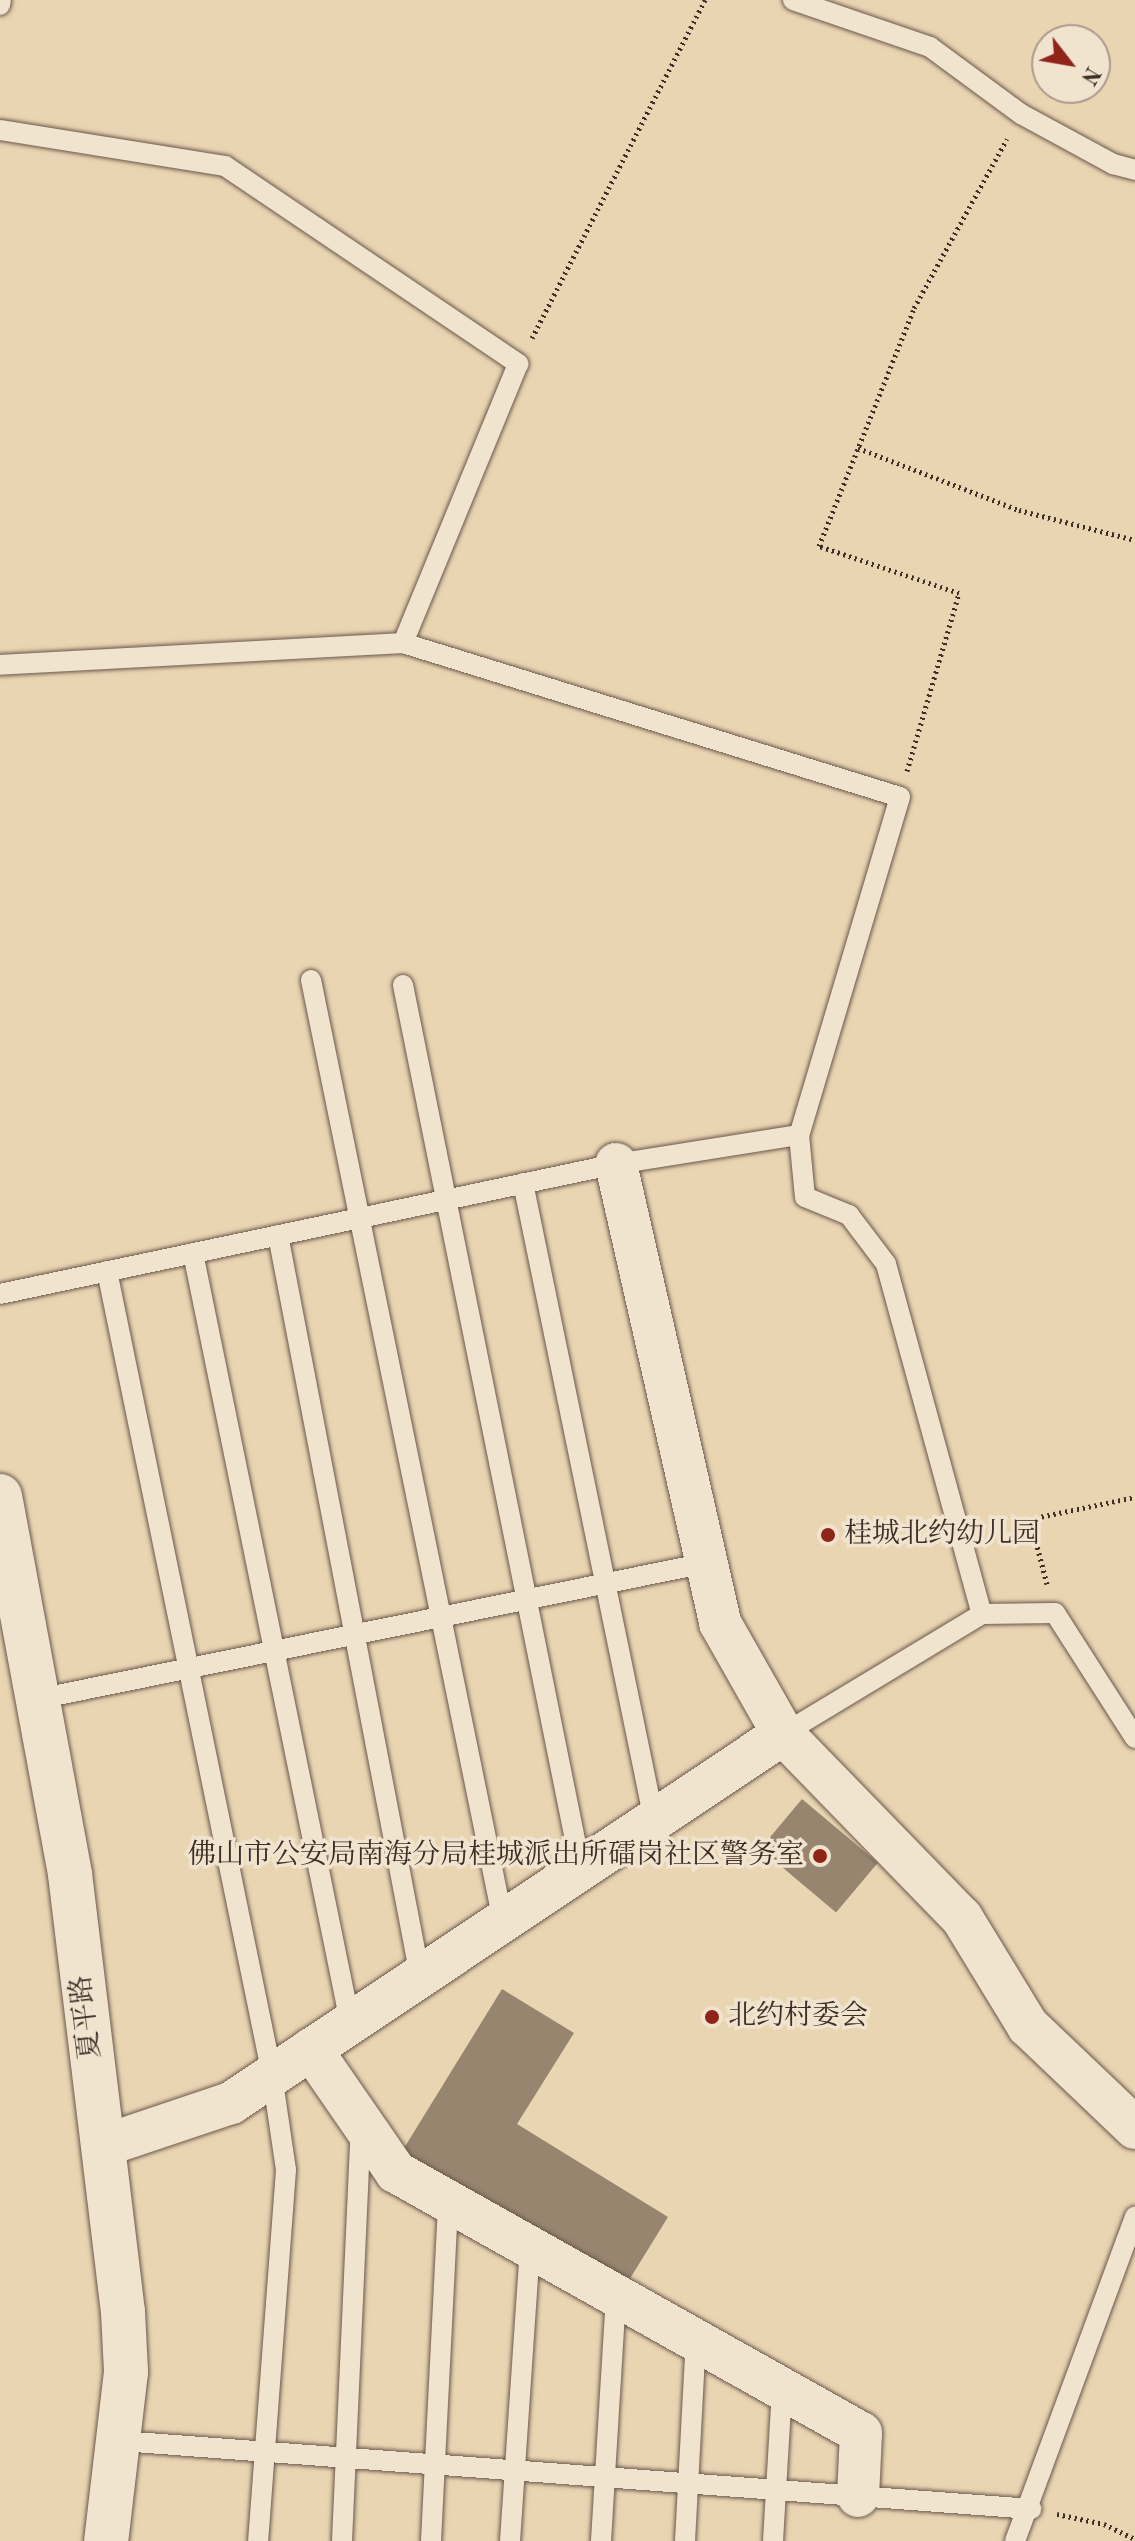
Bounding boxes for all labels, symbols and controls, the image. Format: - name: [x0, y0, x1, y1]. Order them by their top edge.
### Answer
- north arrow: [1031, 24, 1111, 104]
- text: N: [1076, 62, 1104, 88]
- place label: 桂城北约幼儿园: [844, 1518, 1040, 1552]
- marker: 桂城北约幼儿园: [819, 1526, 837, 1544]
- place label: 佛山市公安局南海分局桂城派出所礌岗社区警务室: [188, 1839, 804, 1873]
- marker: 佛山市公安局南海分局桂城派出所礌岗社区警务室: [811, 1847, 829, 1865]
- street label: 夏平路: [65, 1973, 109, 2061]
- place label: 北约村委会: [728, 2000, 868, 2034]
- marker: 北约村委会: [703, 2008, 721, 2026]

